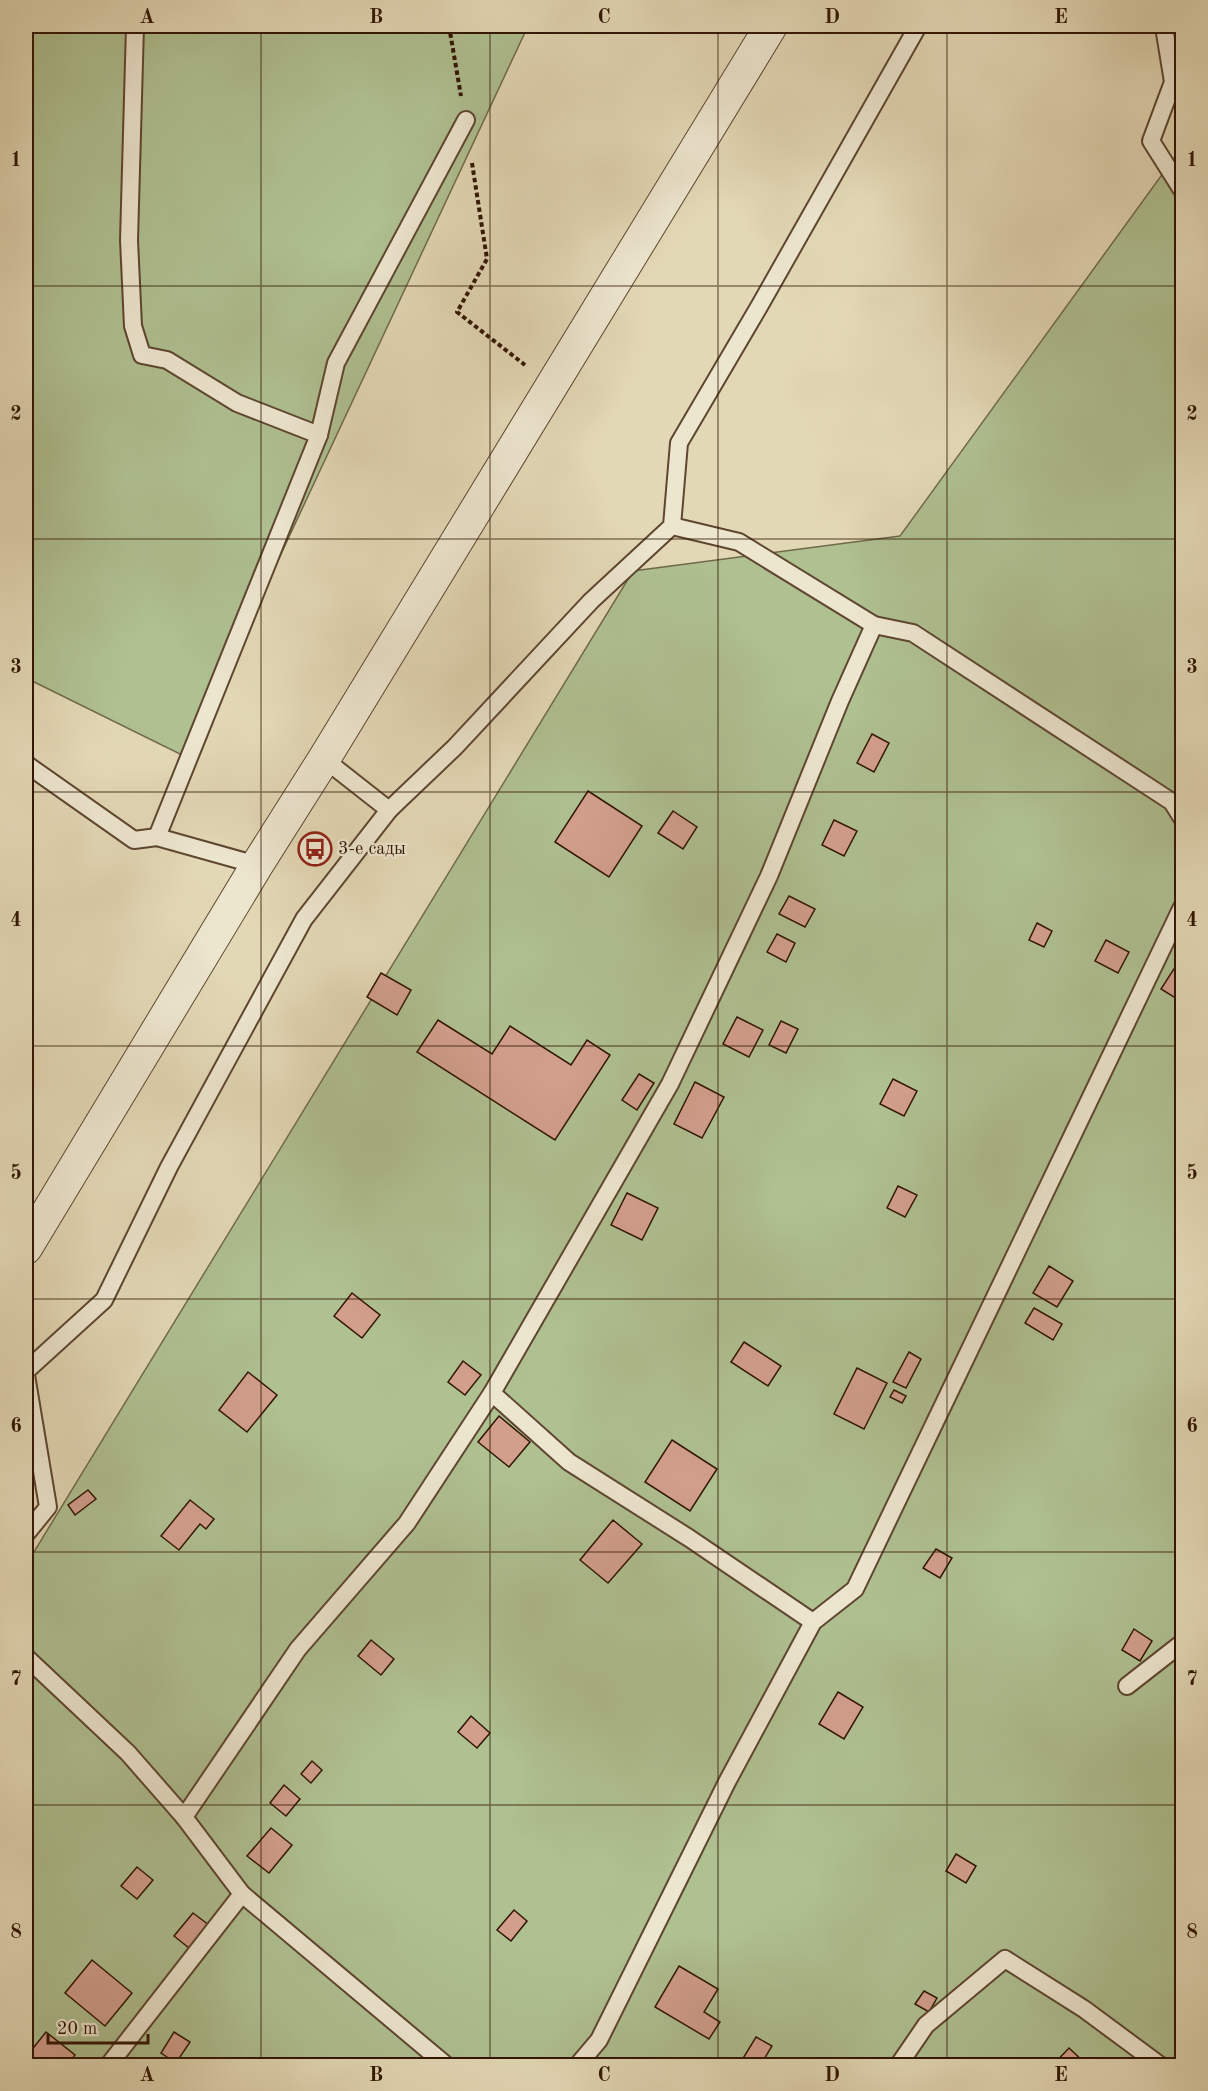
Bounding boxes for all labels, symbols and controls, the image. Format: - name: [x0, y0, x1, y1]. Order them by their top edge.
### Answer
- text: A: [139, 8, 155, 28]
- text: B: [369, 8, 383, 28]
- text: C: [597, 8, 611, 28]
- text: D: [824, 8, 840, 28]
- text: E: [1054, 8, 1068, 28]
- text: 1: [10, 151, 22, 171]
- text: 1: [1186, 151, 1198, 171]
- text: 2: [10, 405, 22, 425]
- text: 2: [1186, 405, 1198, 425]
- text: 3: [10, 658, 22, 678]
- text: 3: [1186, 658, 1198, 678]
- bus stop icon: 3-е сады: [297, 831, 333, 867]
- place label: 3-е сады: [338, 840, 406, 858]
- text: 4: [10, 911, 22, 931]
- text: 4: [1186, 911, 1198, 931]
- text: 5: [10, 1163, 22, 1184]
- text: 5: [1186, 1163, 1198, 1184]
- text: 6: [10, 1417, 22, 1437]
- text: 6: [1186, 1417, 1198, 1437]
- text: 7: [10, 1670, 22, 1690]
- text: 7: [1186, 1670, 1198, 1690]
- text: 8: [10, 1923, 22, 1943]
- text: 8: [1186, 1923, 1198, 1943]
- scale bar: [48, 2007, 148, 2045]
- text: 20 m: [57, 2020, 97, 2038]
- text: A: [139, 2066, 155, 2086]
- text: B: [369, 2066, 383, 2086]
- text: C: [597, 2066, 611, 2086]
- text: D: [824, 2066, 840, 2086]
- text: E: [1054, 2066, 1068, 2086]

